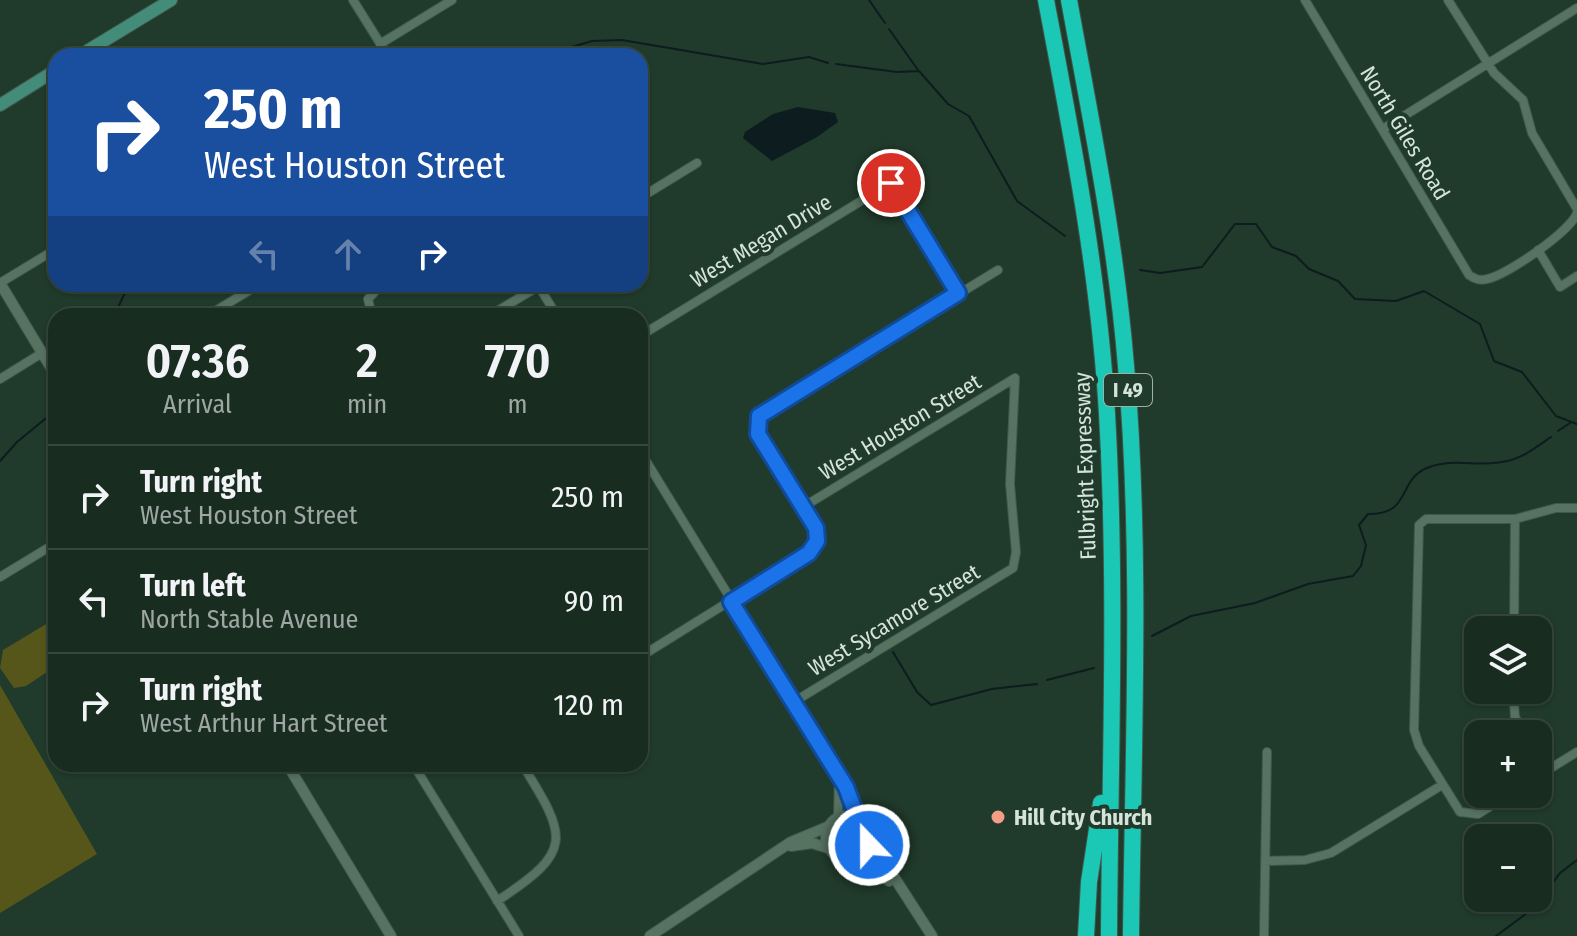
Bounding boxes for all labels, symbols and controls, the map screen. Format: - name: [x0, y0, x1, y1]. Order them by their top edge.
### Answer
- street label: North Giles Road: [1354, 61, 1456, 205]
- text: 250 m: [204, 76, 342, 143]
- icon: right: [72, 80, 176, 184]
- text: West Houston Street: [204, 144, 505, 188]
- pin: [857, 149, 925, 217]
- icon: arrive: [869, 161, 913, 205]
- street label: West Megan Drive: [686, 188, 836, 294]
- icon: left: [242, 232, 286, 276]
- icon: ahead: [326, 232, 370, 276]
- icon: right: [410, 232, 454, 276]
- text: 07:36: [145, 332, 249, 390]
- text: 2: [356, 332, 378, 390]
- text: 770: [485, 332, 551, 390]
- street label: West Houston Street: [814, 368, 986, 486]
- street label: Fulbright Expressway: [1068, 372, 1102, 560]
- road number: I 49: [1104, 374, 1152, 406]
- text: Arrival: [163, 389, 232, 420]
- text: min: [347, 389, 387, 420]
- text: m: [508, 389, 528, 420]
- text: Turn right: [140, 464, 262, 500]
- icon: right: [72, 475, 116, 519]
- text: 250 m: [551, 479, 624, 515]
- text: West Houston Street: [140, 500, 357, 531]
- street label: West Sycamore Street: [803, 558, 985, 682]
- text: Turn left: [140, 568, 246, 604]
- icon: left: [72, 579, 116, 623]
- text: 90 m: [564, 583, 624, 619]
- text: North Stable Avenue: [140, 604, 358, 635]
- map controls: [1464, 616, 1552, 912]
- button: layers: [1464, 616, 1552, 704]
- text: Turn right: [140, 672, 262, 708]
- icon: right: [72, 683, 116, 727]
- text: 120 m: [553, 687, 624, 723]
- text: West Arthur Hart Street: [140, 708, 388, 739]
- button: +: [1464, 720, 1552, 808]
- position arrow: [827, 803, 911, 887]
- place label: Hill City Church: [1014, 804, 1152, 831]
- marker: Hill City Church: [989, 808, 1007, 826]
- button: −: [1464, 824, 1552, 912]

